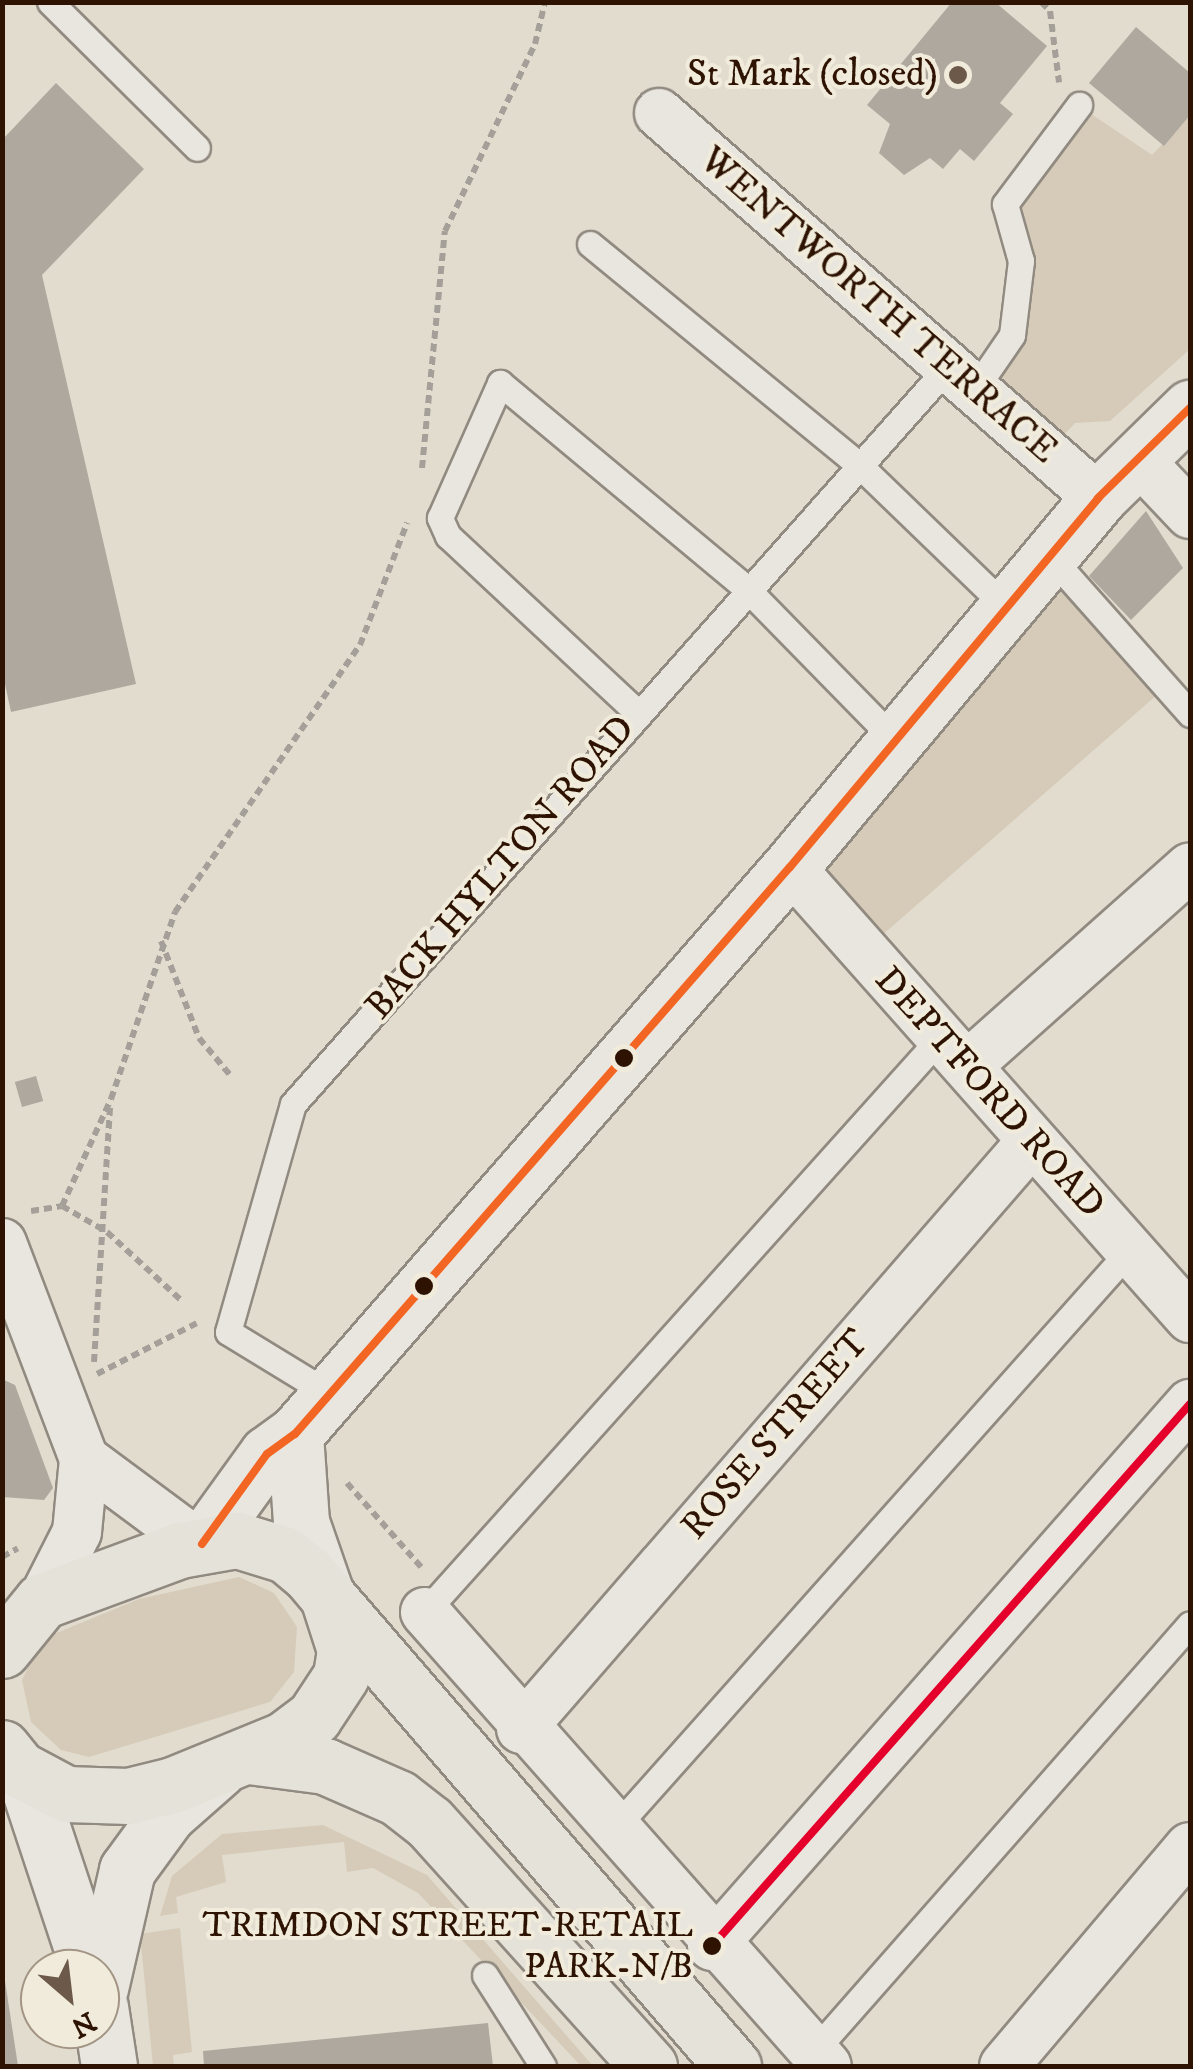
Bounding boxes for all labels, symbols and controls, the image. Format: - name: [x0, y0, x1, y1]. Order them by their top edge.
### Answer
- place label: St Mark (closed): [687, 52, 938, 98]
- marker: St Mark (closed): [947, 64, 969, 86]
- street label: WENTWORTH TERRACE: [690, 138, 1066, 474]
- street label: BACK HYLTON ROAD: [357, 707, 645, 1029]
- street label: DEPTFORD ROAD: [864, 958, 1114, 1228]
- unlabelled marker: [614, 1048, 634, 1068]
- unlabelled marker: [414, 1276, 434, 1296]
- street label: ROSE STREET: [672, 1321, 880, 1549]
- place label: TRIMDON STREET-RETAIL PARK-N/B: [202, 1903, 693, 1988]
- marker: TRIMDON STREET-RETAIL PARK-N/B: [702, 1936, 722, 1956]
- north arrow: [20, 1949, 120, 2049]
- text: N: [65, 2003, 102, 2045]

